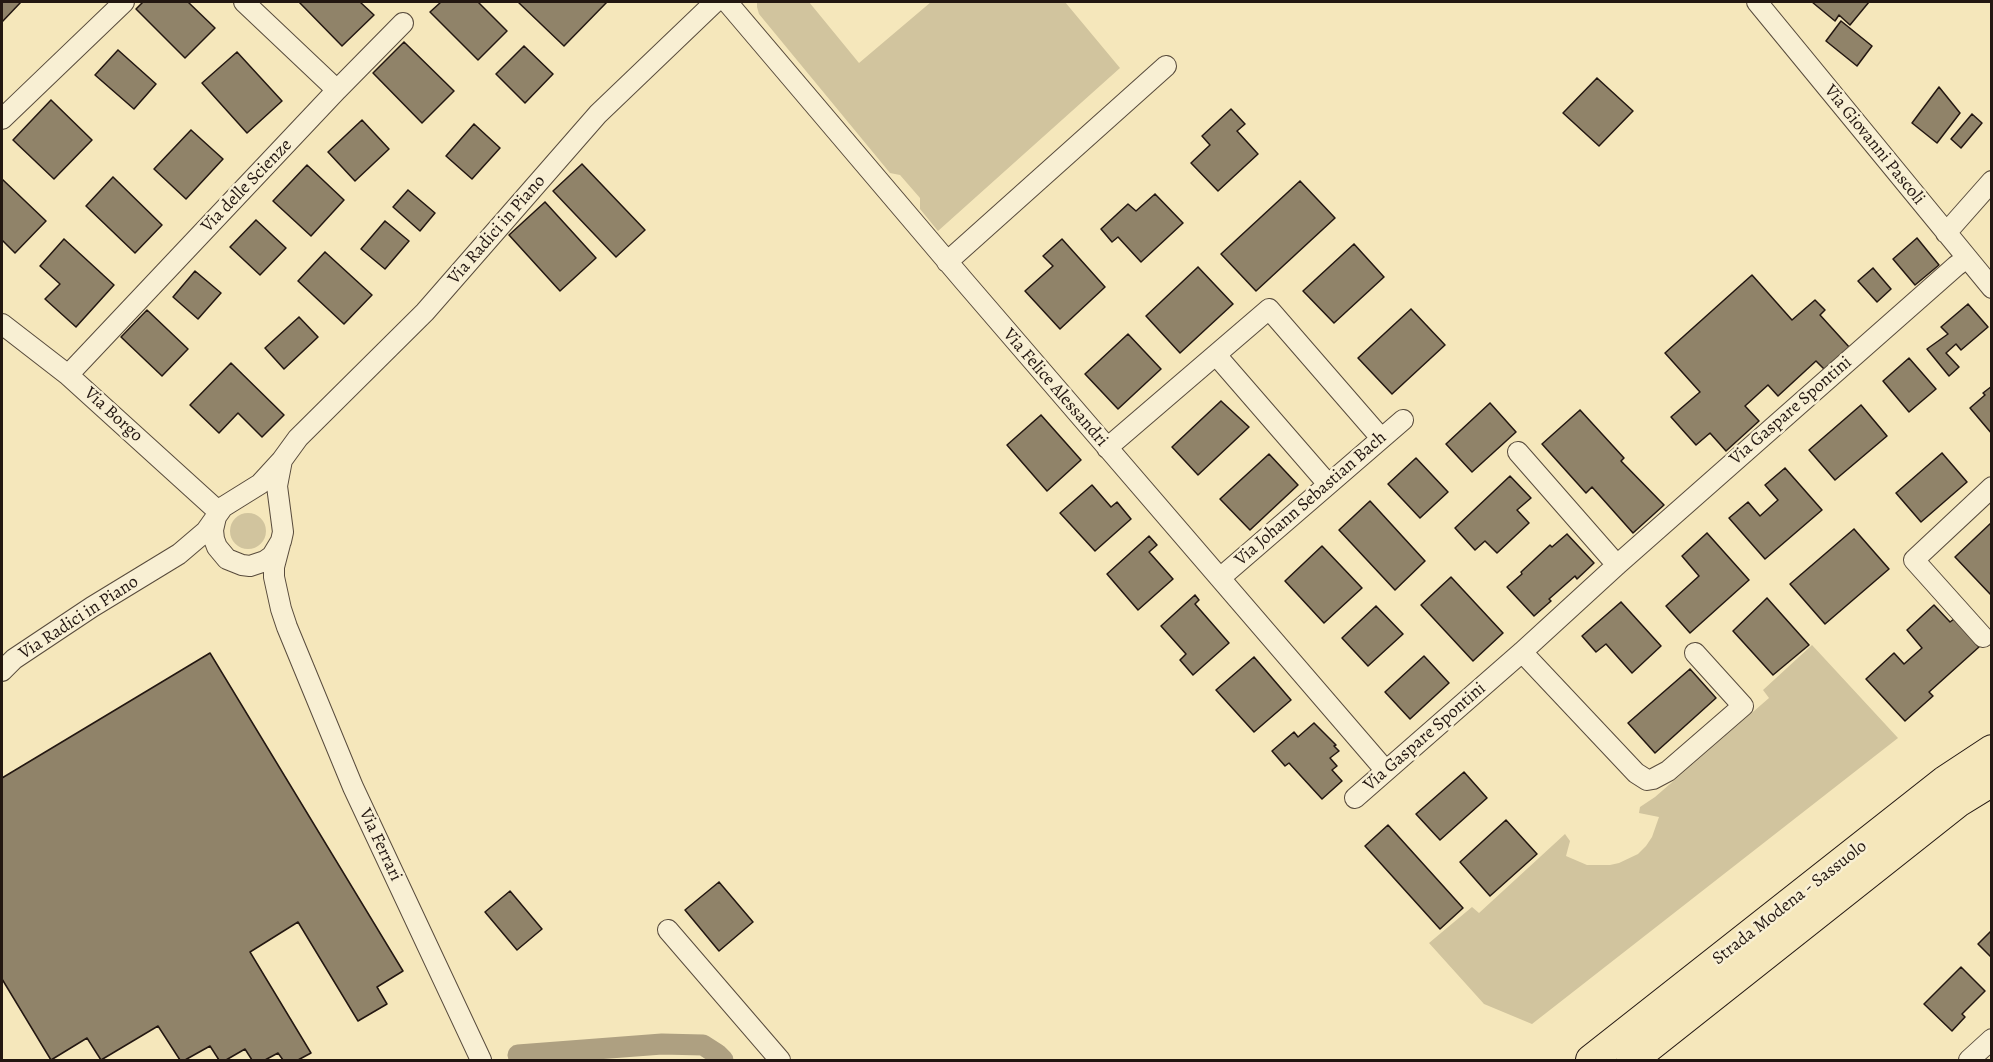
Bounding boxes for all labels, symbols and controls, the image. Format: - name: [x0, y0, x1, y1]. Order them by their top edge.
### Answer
- street label: Via Giovanni Pascoli: [1819, 81, 1929, 209]
- street label: Via delle Scienze: [197, 135, 297, 237]
- street label: Via Radici in Piano: [444, 171, 550, 289]
- street label: Via Felice Alessandri: [998, 325, 1112, 451]
- street label: Via Gaspare Spontini: [1726, 352, 1856, 470]
- street label: Via Borgo: [79, 383, 147, 447]
- street label: Via Johann Sebastian Bach: [1231, 427, 1391, 571]
- street label: Via Radici in Piano: [15, 571, 143, 665]
- street label: Via Gaspare Spontini: [1360, 678, 1490, 796]
- street label: Via Ferrari: [354, 805, 406, 885]
- street label: Strada Modena - Sassuolo: [1708, 836, 1872, 970]

